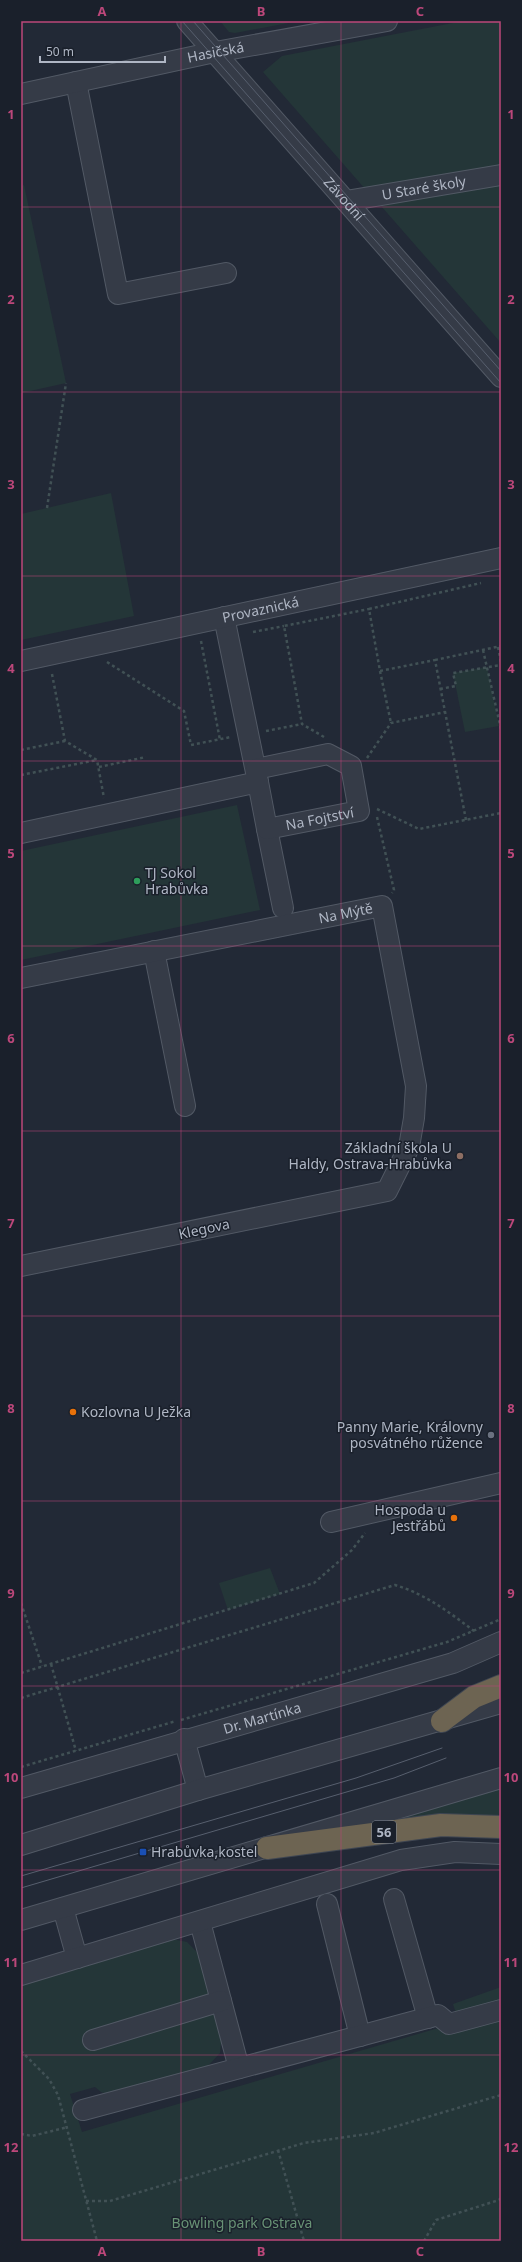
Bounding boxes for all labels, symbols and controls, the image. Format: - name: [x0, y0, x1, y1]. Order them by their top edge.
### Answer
- text: A: [98, 2, 107, 20]
- text: B: [257, 2, 265, 20]
- text: C: [416, 2, 424, 20]
- street label: Hasičská: [185, 37, 245, 67]
- scale bar: [40, 38, 165, 64]
- text: 50 m: [46, 43, 74, 60]
- text: 1: [7, 105, 15, 123]
- text: 1: [507, 105, 515, 123]
- street label: U Staré školy: [380, 171, 468, 204]
- street label: Závodní: [320, 172, 369, 225]
- text: 2: [7, 290, 15, 308]
- text: 2: [507, 290, 515, 308]
- text: 3: [7, 475, 15, 493]
- text: 3: [507, 475, 515, 493]
- street label: Provaznická: [220, 592, 301, 627]
- text: 4: [7, 659, 15, 677]
- text: 4: [507, 659, 515, 677]
- street label: Na Fojtství: [284, 802, 356, 834]
- text: 5: [7, 844, 15, 862]
- text: 5: [507, 844, 515, 862]
- place label: TJ Sokol Hrabůvka: [145, 863, 208, 898]
- marker: TJ Sokol Hrabůvka: [132, 876, 142, 886]
- street label: Na Mýtě: [317, 898, 374, 927]
- text: 6: [7, 1029, 15, 1047]
- text: 6: [507, 1029, 515, 1047]
- place label: Základní škola U Haldy, Ostrava-Hrabůvka: [289, 1138, 452, 1173]
- marker: Základní škola U Haldy, Ostrava-Hrabůvka: [455, 1151, 465, 1161]
- text: 7: [7, 1214, 15, 1232]
- street label: Klegova: [177, 1214, 231, 1243]
- text: 7: [507, 1214, 515, 1232]
- text: 8: [7, 1399, 15, 1417]
- text: 8: [507, 1399, 515, 1417]
- place label: Kozlovna U Ježka: [81, 1402, 191, 1421]
- marker: Kozlovna U Ježka: [68, 1407, 78, 1417]
- place label: Panny Marie, Královny posvátného růžence: [337, 1417, 484, 1452]
- marker: Panny Marie, Královny posvátného růžence: [486, 1430, 496, 1440]
- place label: Hospoda u Jestřábů: [375, 1500, 446, 1535]
- marker: Hospoda u Jestřábů: [449, 1513, 459, 1523]
- text: 9: [7, 1584, 15, 1602]
- text: 9: [507, 1584, 515, 1602]
- street label: Dr. Martínka: [221, 1697, 303, 1738]
- text: 10: [4, 1768, 18, 1786]
- text: 10: [504, 1768, 518, 1786]
- road number: 56: [372, 1821, 396, 1843]
- place label: Hrabůvka,kostel: [151, 1842, 257, 1861]
- marker: Hrabůvka,kostel: [138, 1847, 148, 1857]
- text: 11: [4, 1953, 18, 1971]
- text: 11: [504, 1953, 518, 1971]
- text: 12: [4, 2138, 18, 2156]
- text: 12: [504, 2138, 518, 2156]
- park label: Bowling park Ostrava: [172, 2213, 312, 2232]
- text: A: [98, 2242, 107, 2260]
- text: B: [257, 2242, 265, 2260]
- text: C: [416, 2242, 424, 2260]

